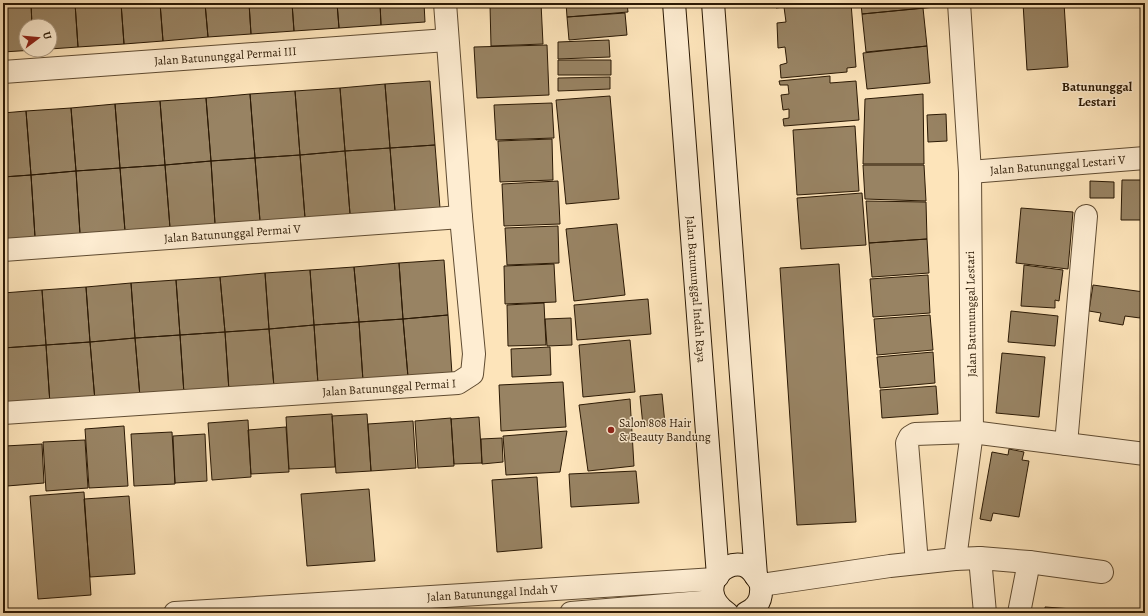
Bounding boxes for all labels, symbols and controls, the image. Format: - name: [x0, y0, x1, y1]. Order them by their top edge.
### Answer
- north arrow: [18, 18, 58, 58]
- text: U: [39, 30, 56, 42]
- street label: Jalan Batununggal Permai III: [154, 43, 297, 69]
- district label: Batununggal Lestari: [1062, 78, 1133, 110]
- street label: Jalan Batununggal Lestari V: [989, 152, 1127, 178]
- street label: Jalan Batununggal Indah Raya: [682, 215, 710, 364]
- street label: Jalan Batununggal Permai V: [163, 221, 302, 246]
- street label: Jalan Batununggal Lestari: [962, 251, 980, 377]
- street label: Jalan Batununggal Permai I: [322, 375, 457, 400]
- place label: Salon 808 Hair & Beauty Bandung: [619, 415, 711, 445]
- marker: Salon 808 Hair & Beauty Bandung: [606, 425, 616, 435]
- street label: Jalan Batununggal Indah V: [426, 581, 559, 605]

